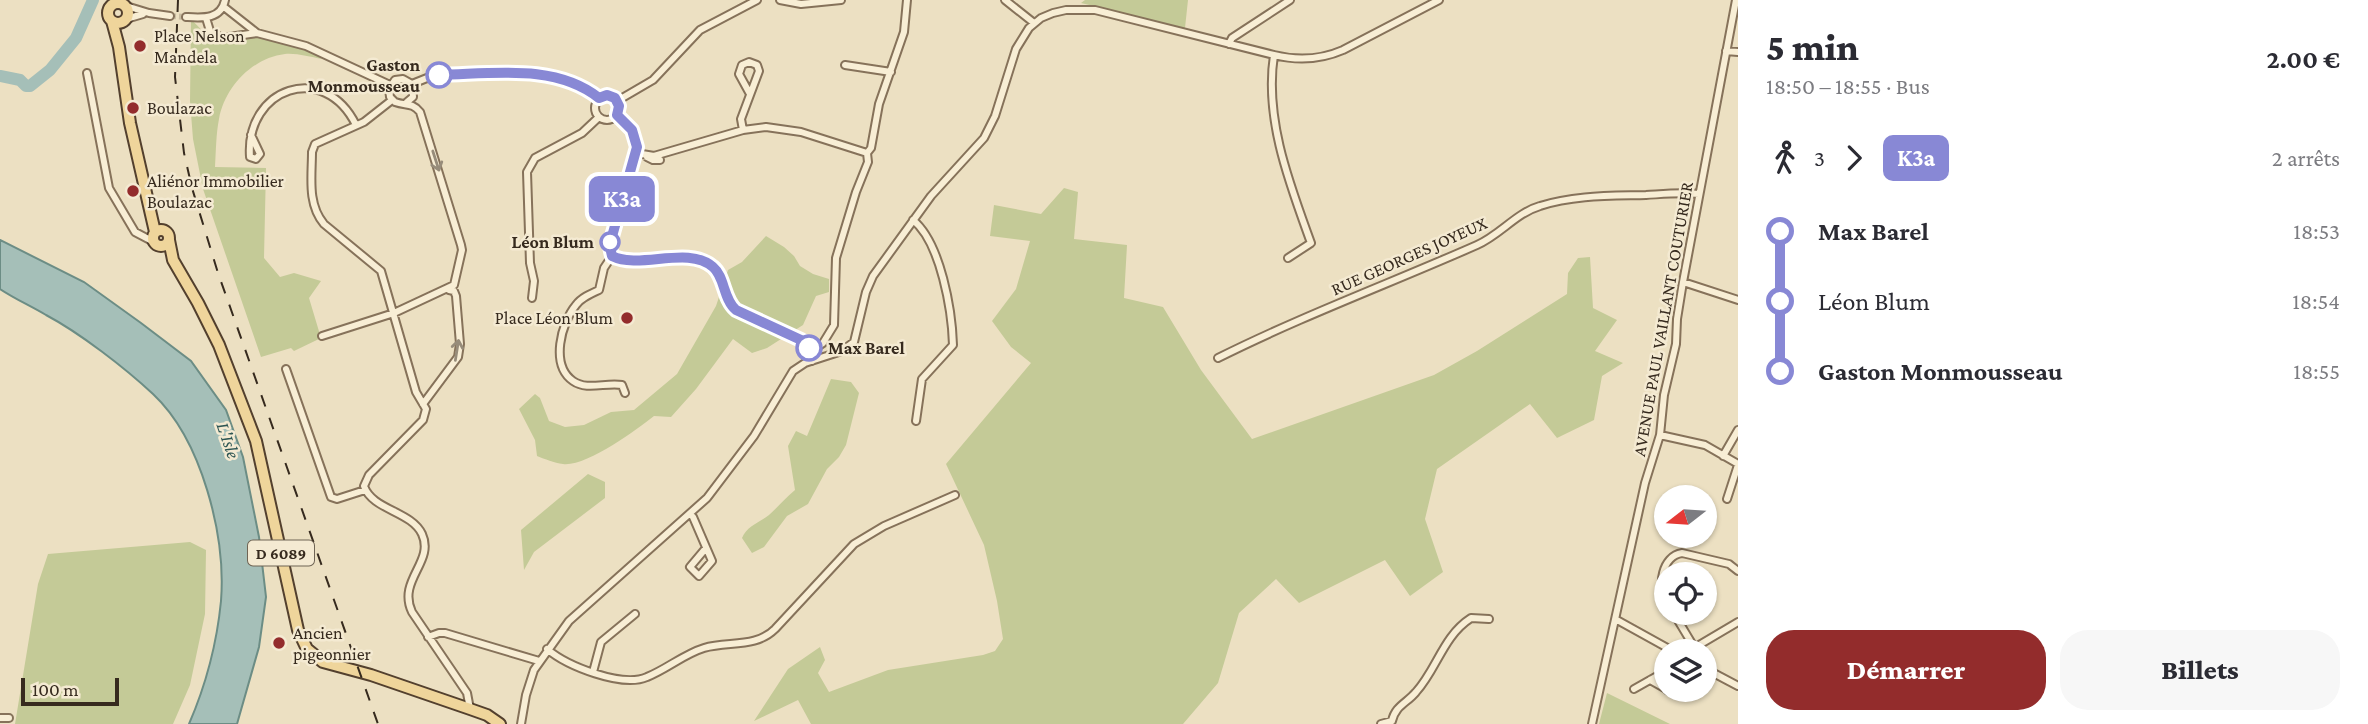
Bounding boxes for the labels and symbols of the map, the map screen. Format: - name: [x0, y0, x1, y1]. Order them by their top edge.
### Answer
- place label: Place Nelson Mandela: [154, 26, 245, 67]
- marker: Place Nelson Mandela: [132, 38, 148, 54]
- place label: Gaston Monmousseau: [308, 55, 421, 96]
- marker: Gaston Monmousseau: [426, 62, 452, 88]
- place label: Boulazac: [147, 98, 212, 118]
- marker: Boulazac: [125, 100, 141, 116]
- one-way arrow: [430, 150, 443, 172]
- place label: Aliénor Immobilier Boulazac: [147, 171, 285, 212]
- line badge: K3a: [582, 176, 662, 222]
- street label: AVENUE PAUL VAILLANT COUTURIER: [1629, 179, 1697, 458]
- marker: Aliénor Immobilier Boulazac: [125, 183, 141, 199]
- street label: RUE GEORGES JOYEUX: [1328, 212, 1491, 299]
- place label: Léon Blum: [512, 232, 595, 252]
- marker: Léon Blum: [600, 232, 620, 252]
- place label: Place Léon Blum: [495, 308, 614, 328]
- marker: Place Léon Blum: [619, 310, 635, 326]
- marker: Max Barel: [796, 335, 822, 361]
- place label: Max Barel: [828, 338, 905, 358]
- one-way arrow: [451, 339, 464, 362]
- water label: L'Isle: [213, 419, 245, 461]
- north arrow: [1654, 485, 1717, 548]
- road number: D 6089: [248, 540, 314, 566]
- place label: Ancien pigeonnier: [293, 623, 372, 664]
- marker: Ancien pigeonnier: [271, 635, 287, 651]
- scale bar: [21, 675, 119, 707]

